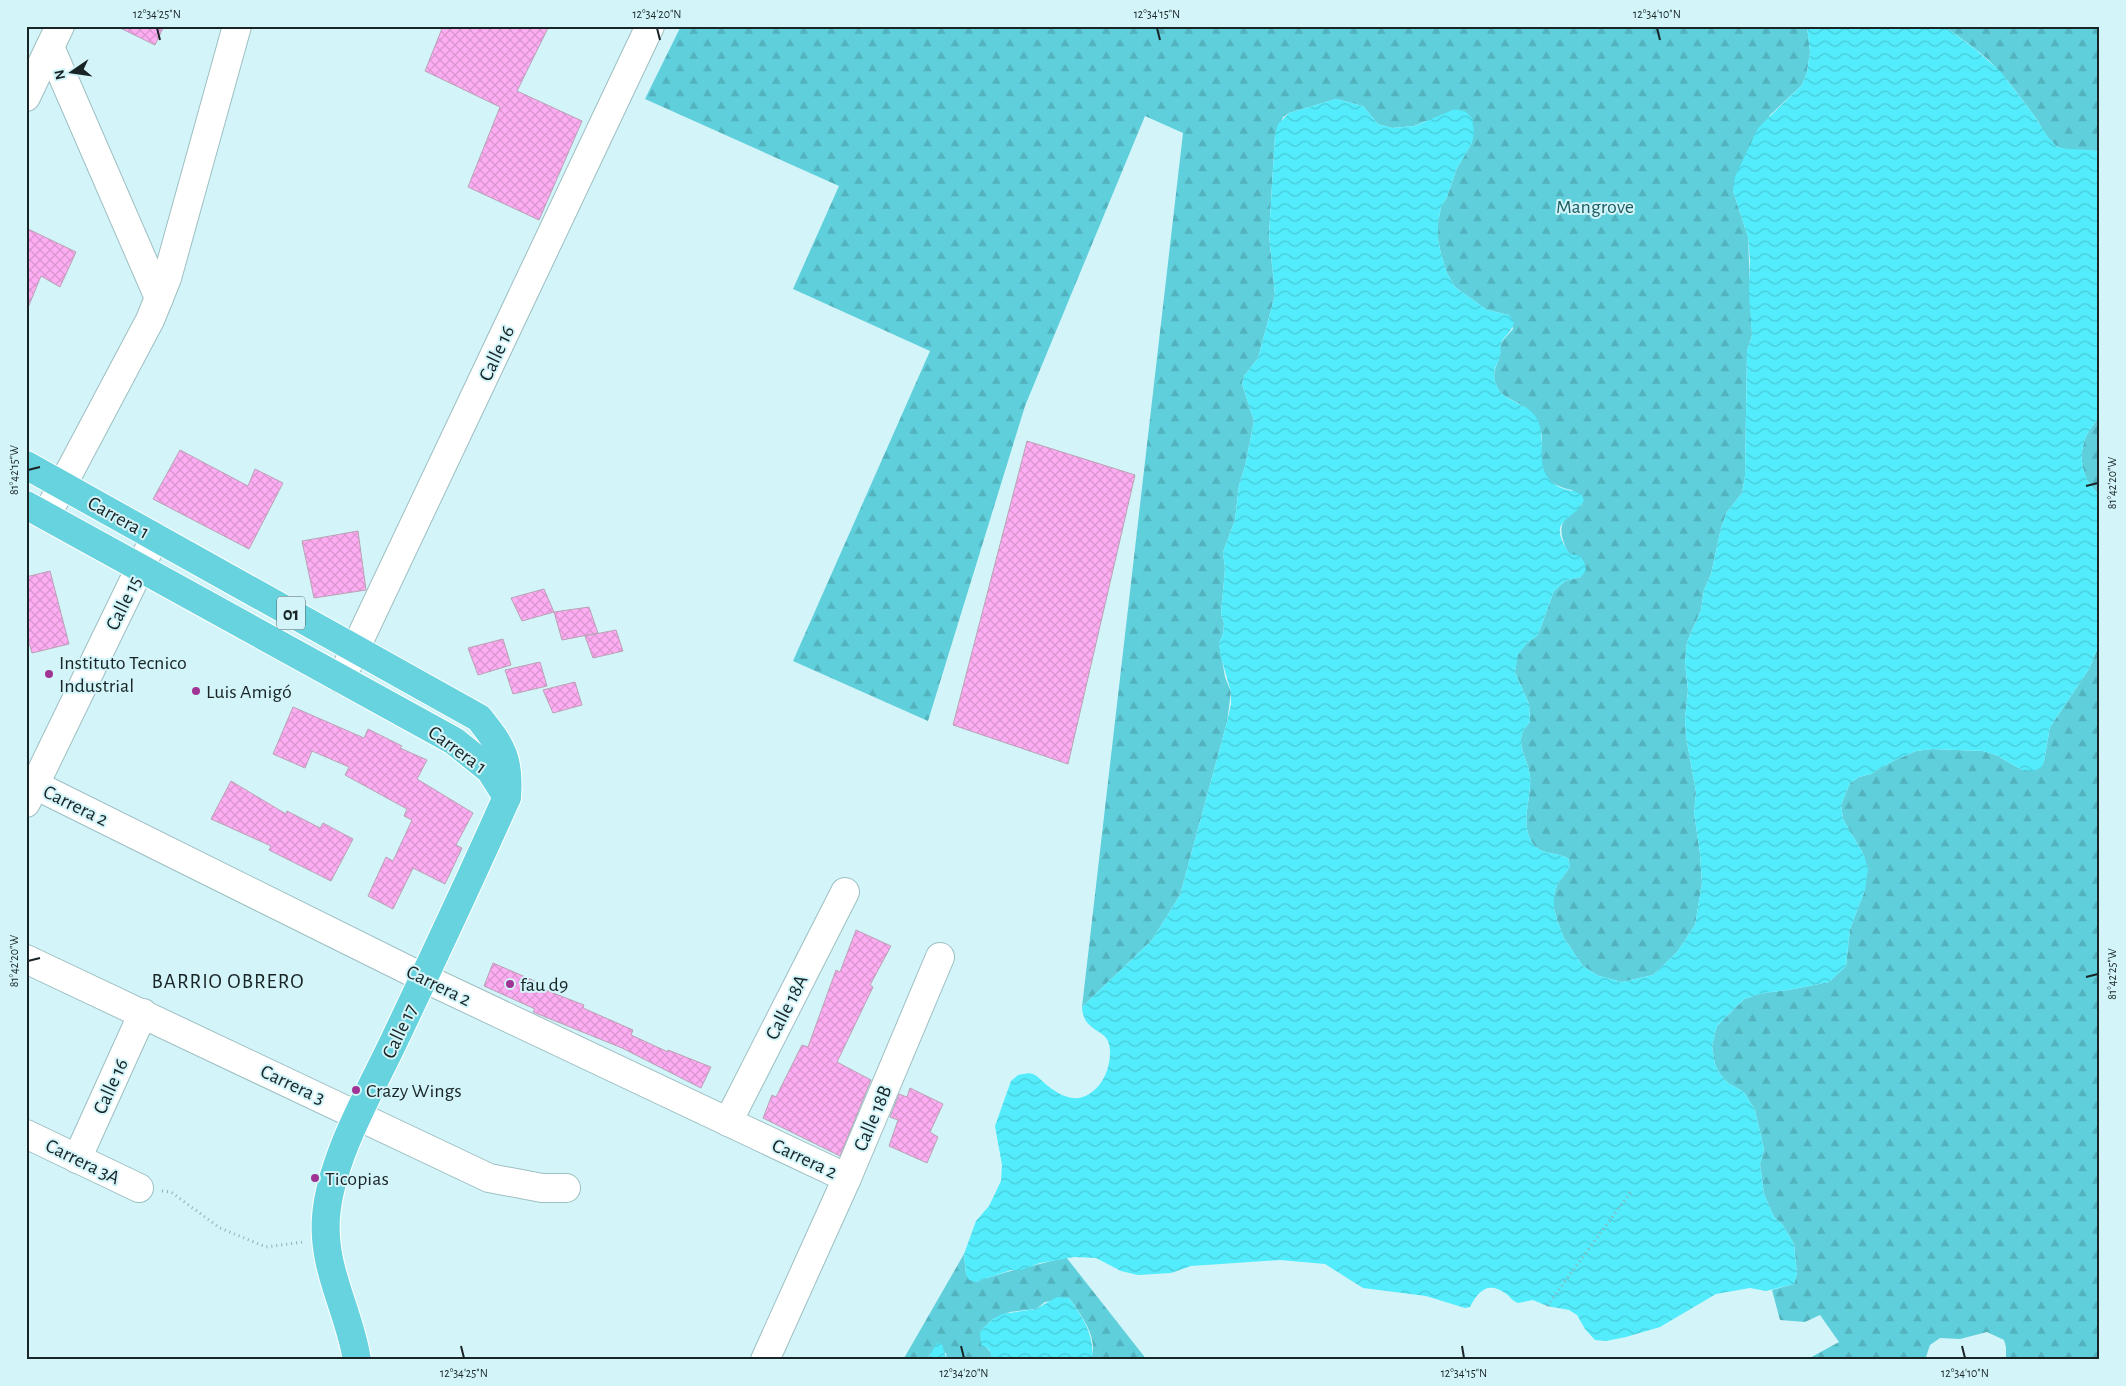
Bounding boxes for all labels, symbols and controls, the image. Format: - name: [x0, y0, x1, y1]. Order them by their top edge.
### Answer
- text: 12°34'25"N: [133, 8, 181, 20]
- text: 12°34'20"N: [632, 8, 682, 20]
- text: 12°34'15"N: [1134, 8, 1180, 20]
- text: 12°34'10"N: [1633, 8, 1681, 20]
- north arrow: [48, 48, 98, 98]
- text: N: [52, 68, 68, 81]
- park label: Mangrove: [1556, 197, 1634, 217]
- street label: Calle 16: [476, 323, 518, 384]
- text: 81°42'15"W: [8, 445, 20, 495]
- text: 81°42'20"W: [2106, 456, 2118, 509]
- street label: Carrera 1: [84, 493, 153, 543]
- street label: Calle 15: [102, 573, 145, 634]
- road number: 01: [277, 596, 305, 630]
- place label: Instituto Tecnico Industrial: [59, 653, 187, 696]
- marker: Instituto Tecnico Industrial: [43, 668, 55, 680]
- place label: Luis Amigó: [206, 682, 292, 702]
- marker: Luis Amigó: [190, 685, 202, 697]
- street label: Carrera 1: [424, 722, 490, 778]
- street label: Carrera 2: [40, 782, 111, 830]
- text: 81°42'20"W: [8, 934, 20, 987]
- text: 81°42'25"W: [2106, 948, 2118, 1000]
- street label: Carrera 2: [403, 962, 474, 1010]
- district label: BARRIO OBRERO: [152, 971, 304, 992]
- street label: Calle 18A: [762, 971, 812, 1043]
- place label: fau d9: [520, 975, 568, 995]
- marker: fau d9: [504, 978, 516, 990]
- street label: Calle 17: [379, 1001, 421, 1062]
- street label: Calle 16: [90, 1056, 132, 1117]
- street label: Carrera 3: [257, 1061, 328, 1108]
- place label: Crazy Wings: [366, 1081, 462, 1101]
- street label: Calle 18B: [850, 1083, 896, 1154]
- marker: Crazy Wings: [350, 1084, 362, 1096]
- street label: Carrera 3A: [42, 1135, 123, 1189]
- street label: Carrera 2: [769, 1135, 840, 1183]
- place label: Ticopias: [325, 1169, 389, 1189]
- marker: Ticopias: [309, 1172, 321, 1184]
- text: 12°34'25"N: [440, 1367, 488, 1379]
- text: 12°34'20"N: [939, 1367, 989, 1379]
- text: 12°34'15"N: [1441, 1367, 1487, 1379]
- text: 12°34'10"N: [1941, 1367, 1989, 1379]

